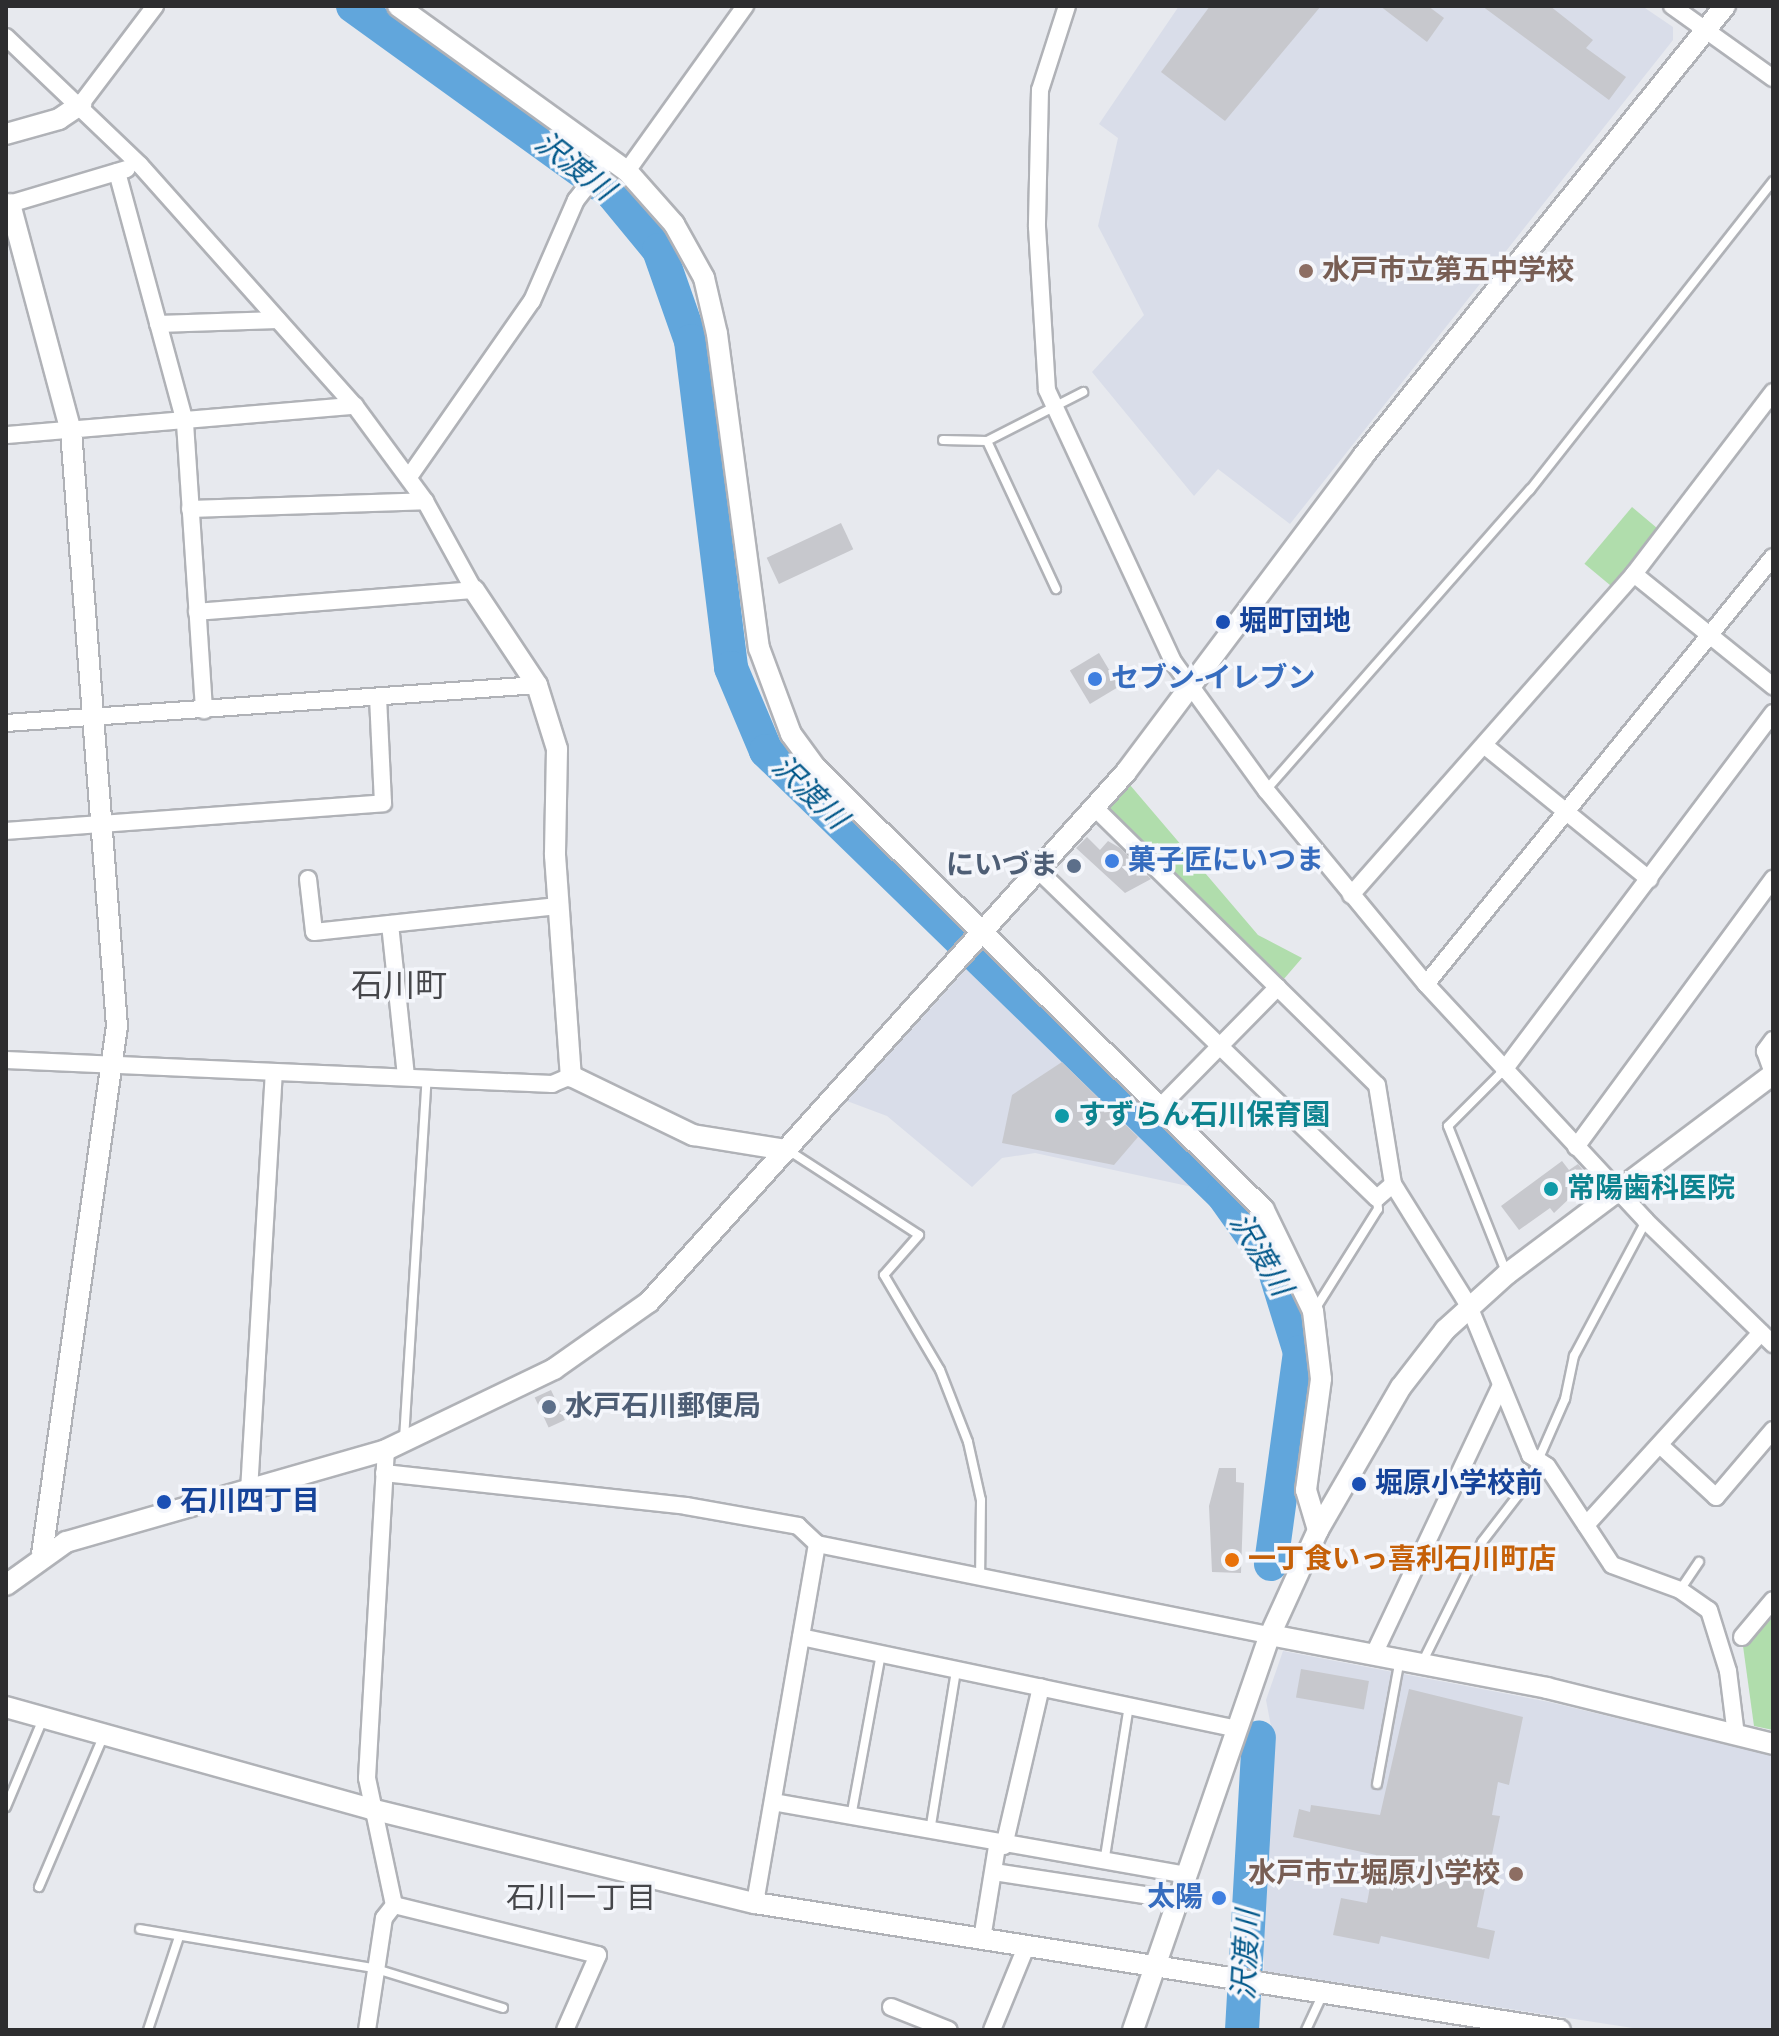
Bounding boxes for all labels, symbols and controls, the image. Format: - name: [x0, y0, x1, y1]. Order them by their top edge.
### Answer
- water label: 沢渡川: [527, 125, 621, 209]
- place label: 水戸市立第五中学校: [1322, 254, 1574, 288]
- marker: 水戸市立第五中学校: [1297, 262, 1315, 280]
- place label: 堀町団地: [1239, 605, 1351, 639]
- marker: 堀町団地: [1214, 613, 1232, 631]
- place label: セブン-イレブン: [1111, 662, 1316, 696]
- marker: セブン-イレブン: [1086, 670, 1104, 688]
- water label: 沢渡川: [764, 749, 854, 837]
- place label: 菓子匠にいつま: [1128, 844, 1324, 878]
- place label: にいづま: [946, 849, 1058, 883]
- marker: 菓子匠にいつま: [1103, 852, 1121, 870]
- marker: にいづま: [1065, 857, 1083, 875]
- district label: 石川町: [351, 967, 447, 1005]
- place label: すずらん石川保育園: [1078, 1099, 1330, 1133]
- marker: すずらん石川保育園: [1053, 1107, 1071, 1125]
- place label: 常陽歯科医院: [1567, 1172, 1735, 1206]
- marker: 常陽歯科医院: [1542, 1180, 1560, 1198]
- water label: 沢渡川: [1221, 1207, 1299, 1303]
- place label: 水戸石川郵便局: [565, 1390, 761, 1424]
- marker: 水戸石川郵便局: [540, 1398, 558, 1416]
- place label: 堀原小学校前: [1375, 1467, 1543, 1501]
- marker: 堀原小学校前: [1350, 1475, 1368, 1493]
- place label: 石川四丁目: [180, 1485, 320, 1519]
- marker: 石川四丁目: [155, 1493, 173, 1511]
- place label: 一丁食いっ喜利石川町店: [1248, 1543, 1556, 1577]
- marker: 一丁食いっ喜利石川町店: [1223, 1551, 1241, 1569]
- place label: 水戸市立堀原小学校: [1248, 1857, 1500, 1891]
- marker: 水戸市立堀原小学校: [1507, 1865, 1525, 1883]
- district label: 石川一丁目: [506, 1881, 656, 1917]
- place label: 太陽: [1147, 1881, 1203, 1915]
- marker: 太陽: [1210, 1889, 1228, 1907]
- water label: 沢渡川: [1227, 1909, 1267, 2001]

